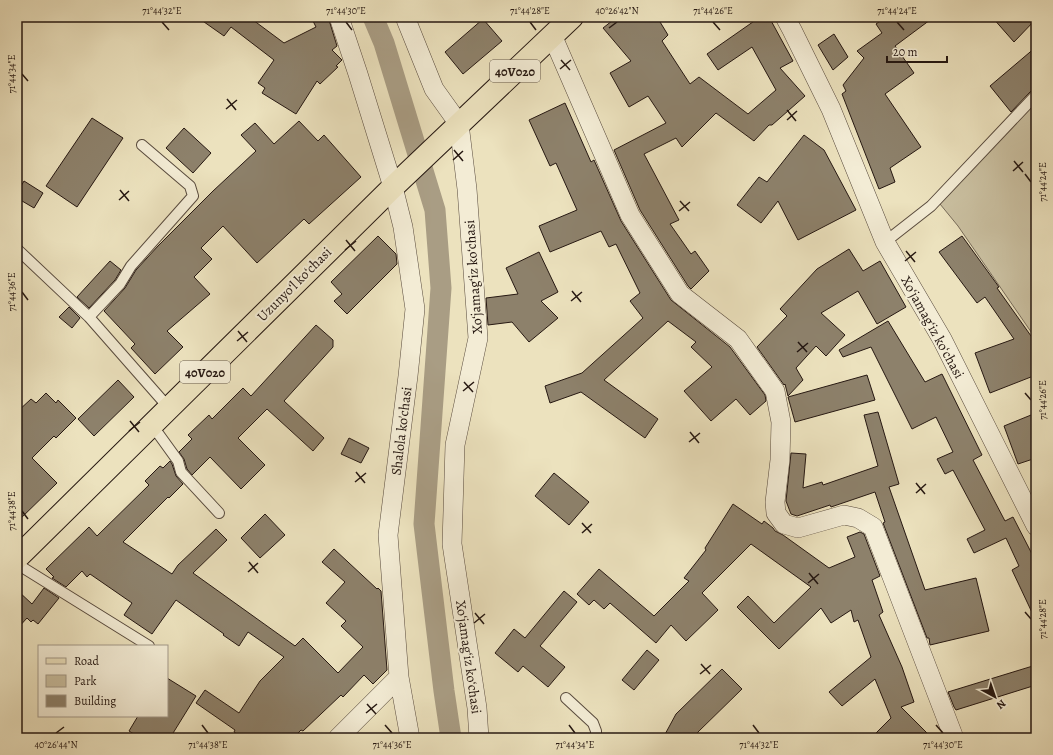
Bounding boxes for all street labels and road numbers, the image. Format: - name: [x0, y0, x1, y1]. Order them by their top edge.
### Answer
- road number: 40V020: [490, 60, 540, 82]
- street label: Xoʻjamagʻiz koʻchasi: [460, 219, 487, 335]
- street label: Uzunyoʻl koʻchasi: [253, 243, 336, 326]
- street label: Xoʻjamagʻiz koʻchasi: [896, 272, 969, 382]
- road number: 40V020: [180, 361, 230, 383]
- street label: Shalola ko'chasi: [387, 386, 416, 476]
- street label: Xoʻjamagʻiz koʻchasi: [451, 599, 486, 715]

